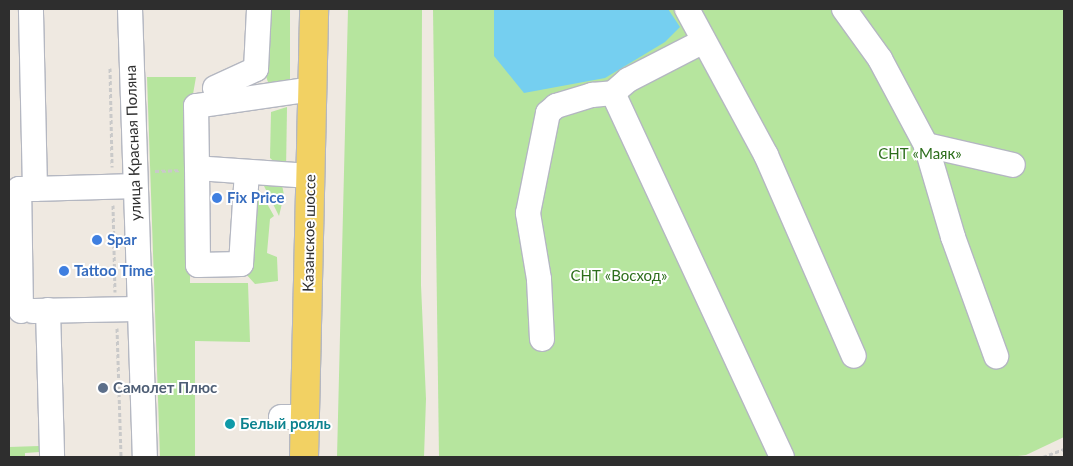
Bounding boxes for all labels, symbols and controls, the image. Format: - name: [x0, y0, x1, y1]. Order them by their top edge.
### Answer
- street label: улица Красная Поляна: [121, 65, 145, 221]
- park label: СНТ «Маяк»: [878, 145, 962, 163]
- street label: Казанское шоссе: [299, 174, 319, 292]
- place label: Fix Price: [227, 189, 284, 207]
- marker: Fix Price: [211, 192, 223, 204]
- place label: Spar: [107, 231, 137, 249]
- marker: Spar: [91, 234, 103, 246]
- place label: Tattoo Time: [74, 262, 154, 280]
- marker: Tattoo Time: [58, 265, 70, 277]
- park label: СНТ «Восход»: [571, 267, 667, 285]
- place label: Самолет Плюс: [113, 379, 217, 397]
- marker: Самолет Плюс: [97, 382, 109, 394]
- place label: Белый рояль: [240, 415, 331, 433]
- marker: Белый рояль: [224, 418, 236, 430]

